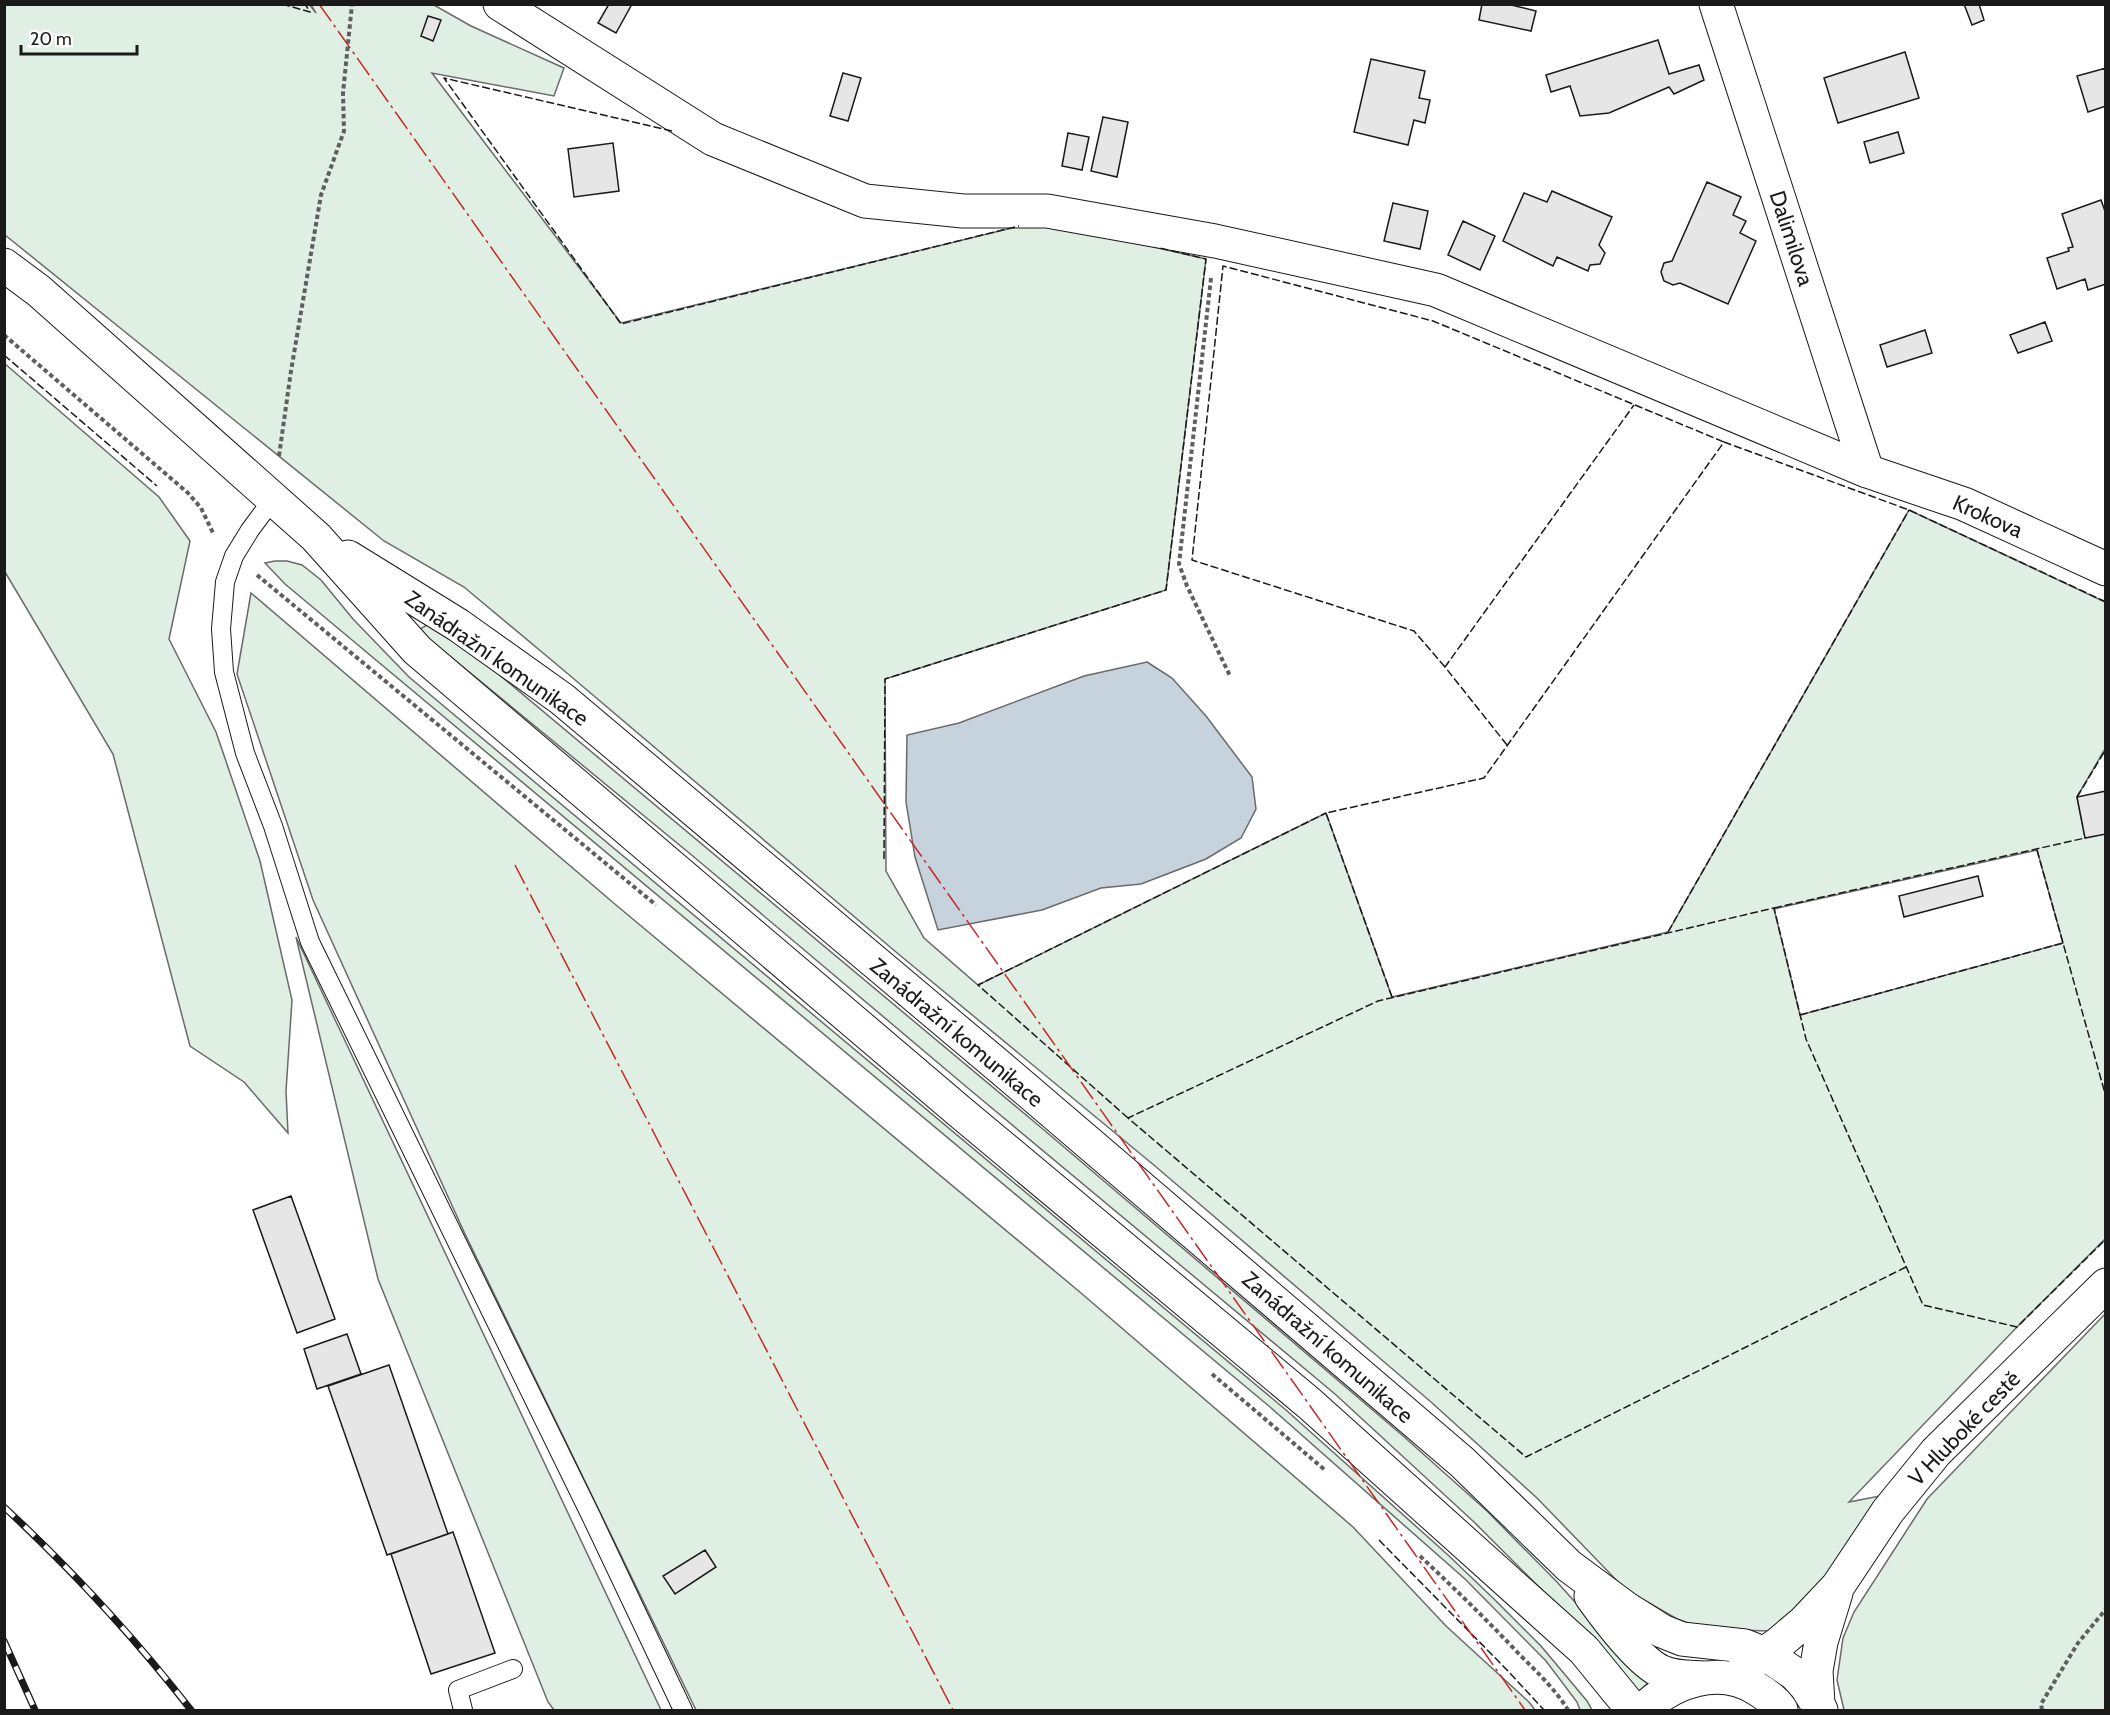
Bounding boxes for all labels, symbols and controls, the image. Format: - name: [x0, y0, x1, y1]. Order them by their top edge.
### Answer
- scale bar: [21, 18, 136, 56]
- text: 20 m: [30, 28, 72, 50]
- street label: Dalimilova: [1763, 187, 1820, 290]
- street label: Krokova: [1949, 489, 2027, 544]
- street label: Zanádražní komunikace: [400, 585, 594, 732]
- street label: Zanádražní komunikace: [865, 952, 1049, 1113]
- street label: Zanádražní komunikace: [1237, 1266, 1419, 1429]
- street label: V Hluboké cestě: [1903, 1365, 2026, 1491]

